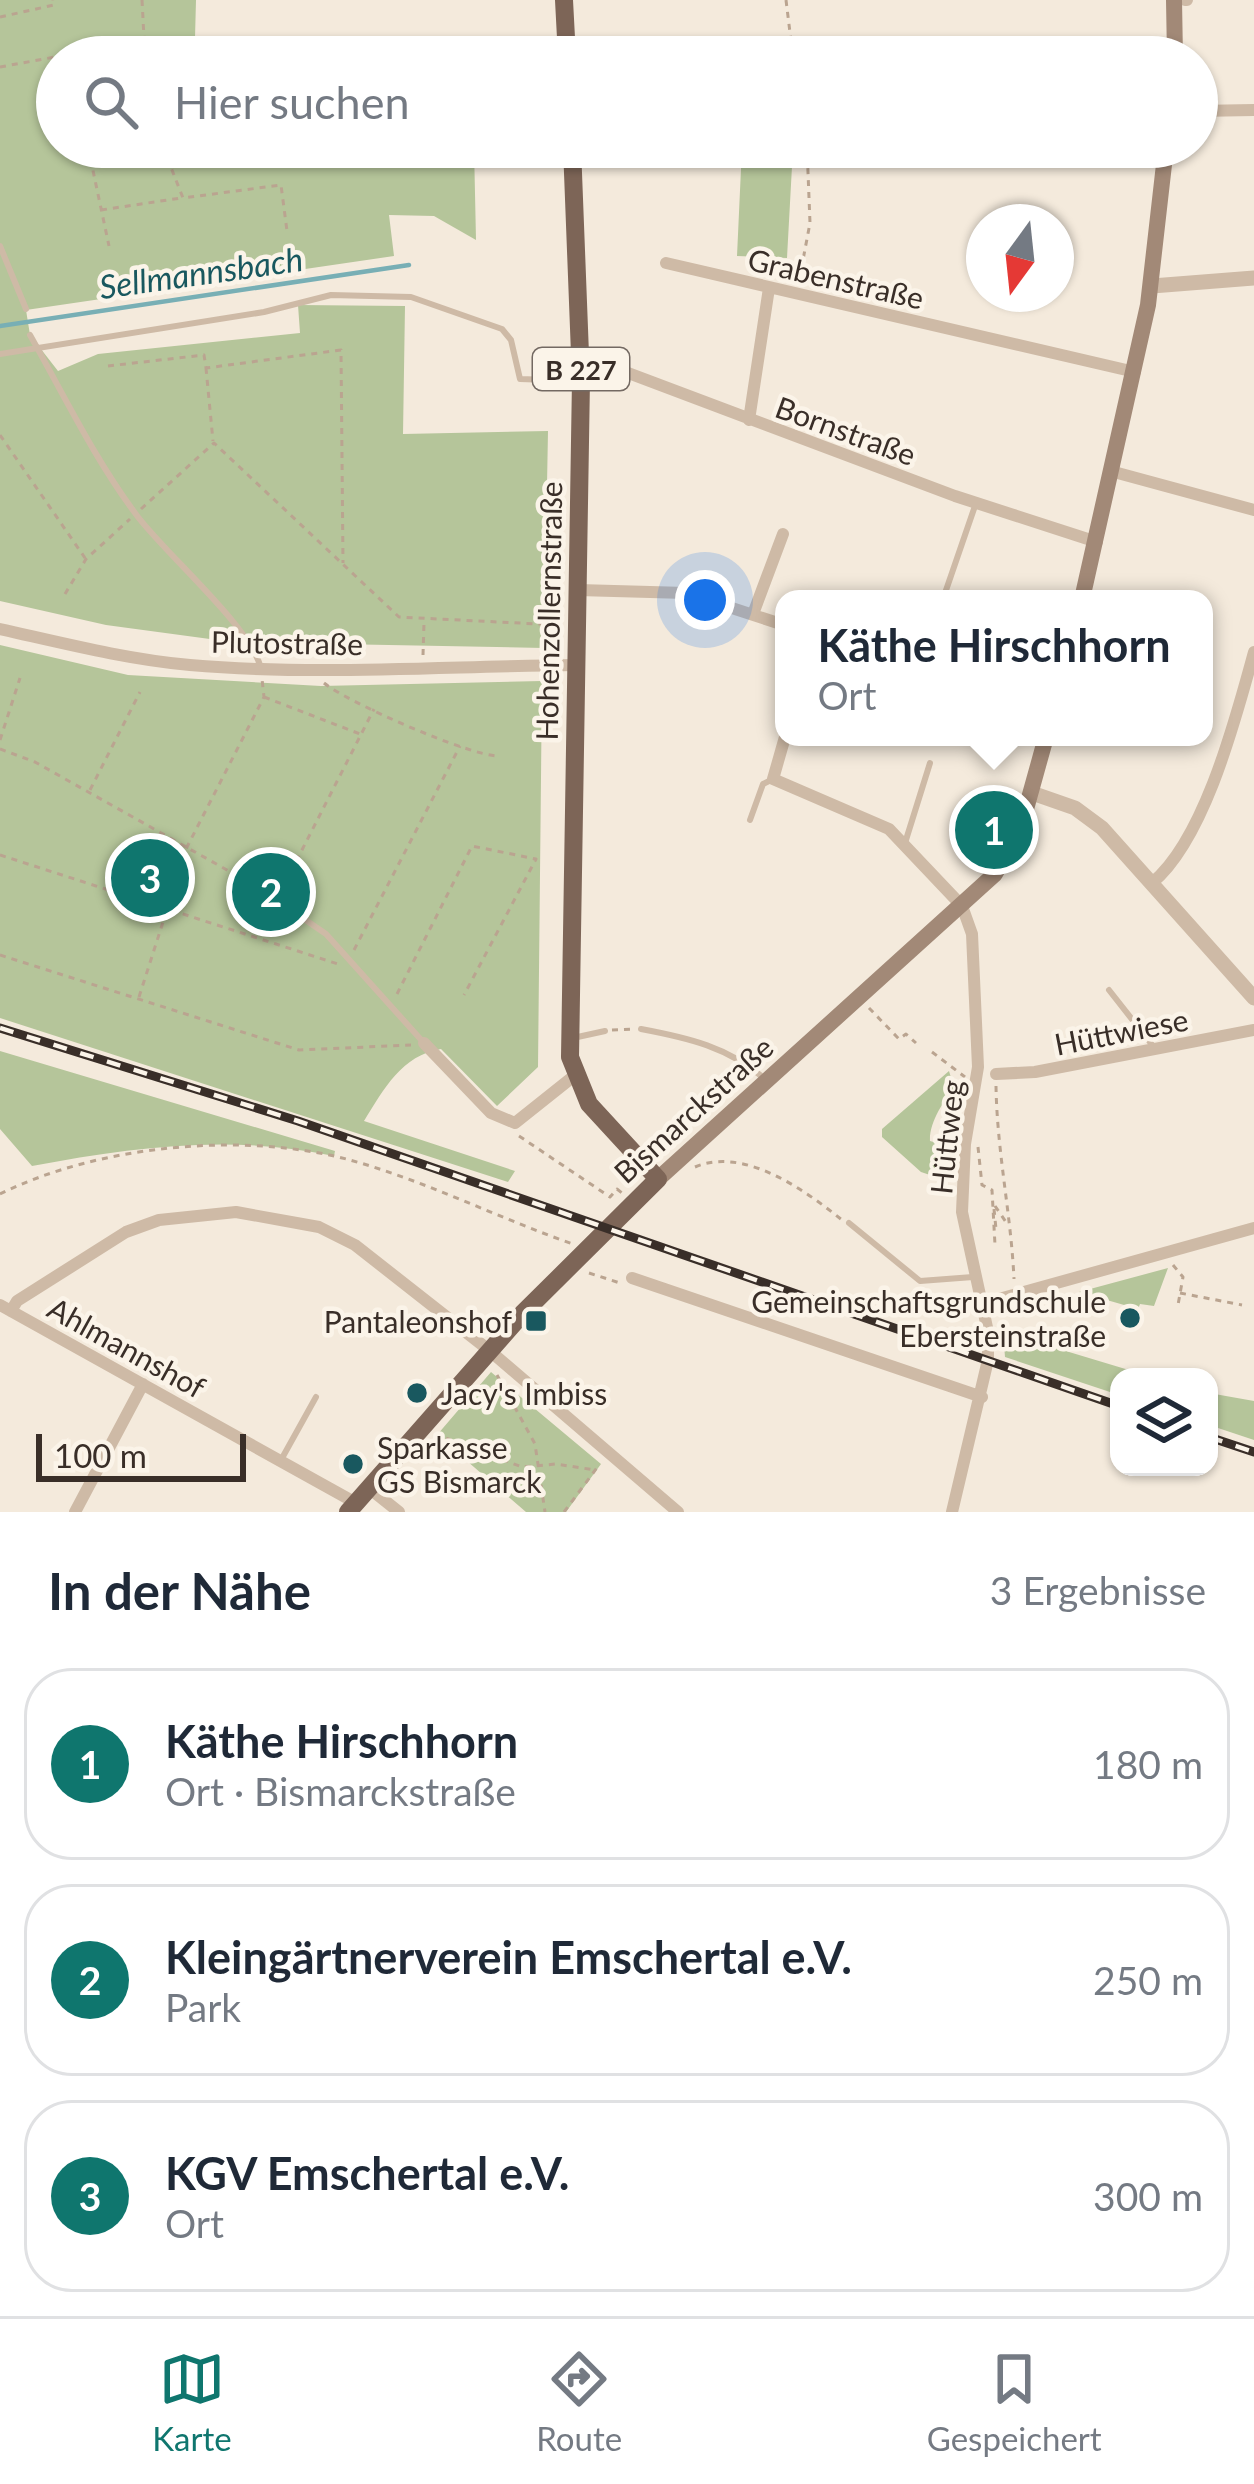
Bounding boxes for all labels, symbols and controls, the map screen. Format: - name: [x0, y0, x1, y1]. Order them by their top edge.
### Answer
- search box: [36, 36, 1218, 168]
- icon: search: [78, 69, 144, 135]
- text: Hier suchen: [174, 75, 410, 129]
- north arrow: [966, 204, 1074, 312]
- water label: Sellmannsbach: [97, 238, 305, 306]
- street label: Grabenstraße: [745, 240, 927, 316]
- road number: B 227: [533, 348, 629, 390]
- street label: Bornstraße: [771, 388, 921, 472]
- street label: Hohenzollernstraße: [528, 481, 568, 741]
- your location: [675, 570, 735, 630]
- popup: [775, 590, 1213, 746]
- text: Käthe Hirschhorn: [817, 618, 1171, 672]
- street label: Plutostraße: [211, 623, 363, 661]
- text: Ort: [817, 672, 876, 718]
- pin: 1: [955, 785, 1033, 875]
- pin: 3: [111, 833, 189, 923]
- pin: 2: [232, 847, 310, 937]
- street label: Hüttwiese: [1051, 1000, 1191, 1062]
- street label: Bismarckstraße: [606, 1028, 780, 1190]
- street label: Hüttweg: [922, 1078, 970, 1196]
- place label: Gemeinschaftsgrundschule Ebersteinstraße: [751, 1283, 1106, 1353]
- street label: Ahlmannshof: [42, 1289, 212, 1405]
- place label: Pantaleonshof: [324, 1303, 512, 1339]
- marker: Gemeinschaftsgrundschule Ebersteinstraße: [1117, 1305, 1143, 1331]
- marker: Pantaleonshof: [523, 1308, 549, 1334]
- map controls: [1110, 1368, 1218, 1476]
- button: layers: [1110, 1368, 1218, 1476]
- place label: Jacy's Imbiss: [441, 1375, 607, 1411]
- marker: Jacy's Imbiss: [404, 1380, 430, 1406]
- scale bar: [36, 1428, 246, 1481]
- place label: Sparkasse GS Bismarck: [377, 1429, 542, 1499]
- text: 100 m: [54, 1435, 147, 1475]
- marker: Sparkasse GS Bismarck: [340, 1451, 366, 1477]
- text: In der Nähe: [48, 1560, 311, 1621]
- text: 3 Ergebnisse: [990, 1567, 1206, 1613]
- text: Käthe Hirschhorn: [165, 1714, 518, 1768]
- text: 1: [79, 1741, 101, 1787]
- text: 180 m: [1093, 1741, 1203, 1787]
- text: Ort · Bismarckstraße: [165, 1768, 516, 1814]
- text: Kleingärtnerverein Emschertal e.V.: [165, 1930, 852, 1984]
- text: 2: [79, 1957, 101, 2003]
- text: 250 m: [1093, 1957, 1203, 2003]
- text: Park: [165, 1984, 241, 2030]
- text: KGV Emschertal e.V.: [165, 2146, 570, 2200]
- text: 3: [79, 2173, 101, 2219]
- text: 300 m: [1093, 2173, 1203, 2219]
- text: Ort: [165, 2200, 224, 2246]
- tab: Karte: [152, 2346, 232, 2458]
- tab: Route: [536, 2346, 622, 2458]
- tab: Gespeichert: [927, 2346, 1102, 2458]

